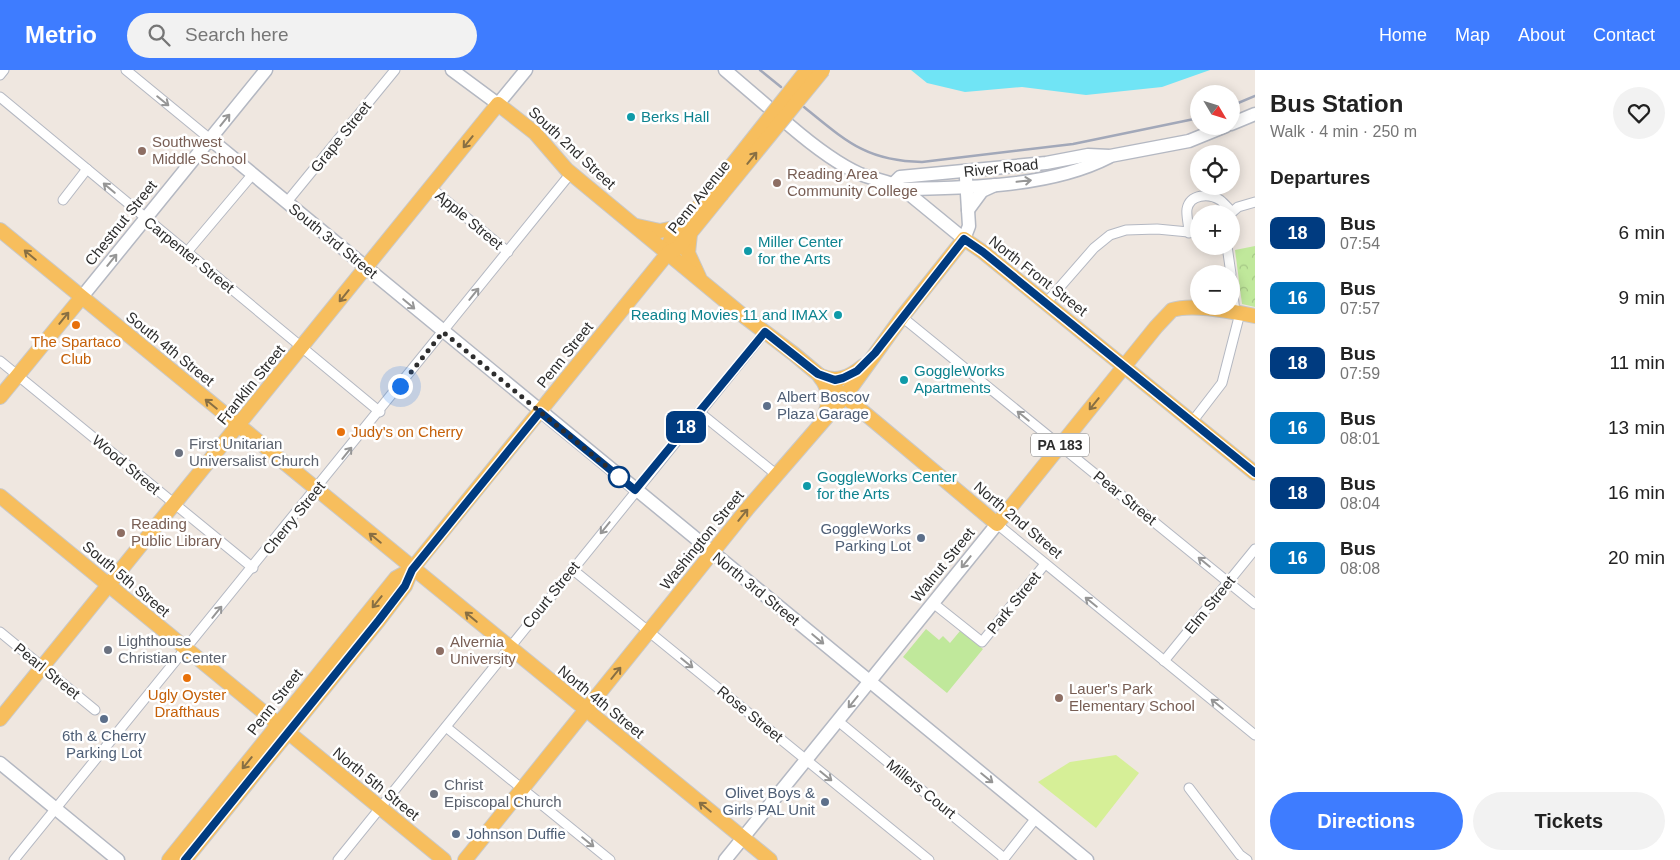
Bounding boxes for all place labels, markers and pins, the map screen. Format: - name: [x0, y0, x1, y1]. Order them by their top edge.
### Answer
- place label: Berks Hall: [641, 108, 709, 125]
- marker: Berks Hall: [625, 111, 637, 123]
- place label: Southwest Middle School: [152, 133, 246, 167]
- marker: Southwest Middle School: [136, 145, 148, 157]
- place label: Reading Area Community College: [787, 165, 918, 199]
- marker: Reading Area Community College: [771, 177, 783, 189]
- place label: Miller Center for the Arts: [758, 233, 843, 267]
- marker: Miller Center for the Arts: [742, 245, 754, 257]
- place label: Reading Movies 11 and IMAX: [631, 306, 828, 323]
- marker: Reading Movies 11 and IMAX: [832, 309, 844, 321]
- marker: The Spartaco Club: [70, 319, 82, 331]
- place label: The Spartaco Club: [31, 333, 121, 367]
- place label: GoggleWorks Apartments: [914, 362, 1005, 396]
- marker: GoggleWorks Apartments: [898, 374, 910, 386]
- place label: Albert Boscov Plaza Garage: [777, 388, 870, 422]
- marker: Albert Boscov Plaza Garage: [761, 400, 773, 412]
- place label: Judy's on Cherry: [351, 423, 464, 440]
- marker: Judy's on Cherry: [335, 426, 347, 438]
- place label: First Unitarian Universalist Church: [189, 435, 319, 469]
- marker: First Unitarian Universalist Church: [173, 447, 185, 459]
- unlabelled marker: [608, 466, 630, 488]
- place label: GoggleWorks Center for the Arts: [817, 468, 957, 502]
- marker: GoggleWorks Center for the Arts: [801, 480, 813, 492]
- place label: Reading Public Library: [131, 515, 222, 549]
- place label: GoggleWorks Parking Lot: [820, 520, 912, 554]
- marker: Reading Public Library: [115, 527, 127, 539]
- marker: GoggleWorks Parking Lot: [915, 532, 927, 544]
- place label: Lighthouse Christian Center: [118, 632, 226, 666]
- place label: Alvernia University: [450, 633, 516, 667]
- marker: Lighthouse Christian Center: [102, 644, 114, 656]
- marker: Alvernia University: [434, 645, 446, 657]
- marker: Ugly Oyster Drafthaus: [181, 672, 193, 684]
- place label: Lauer's Park Elementary School: [1069, 680, 1195, 714]
- place label: Ugly Oyster Drafthaus: [148, 686, 226, 720]
- marker: Lauer's Park Elementary School: [1053, 692, 1065, 704]
- marker: 6th & Cherry Parking Lot: [98, 713, 110, 725]
- place label: 6th & Cherry Parking Lot: [62, 727, 147, 761]
- place label: Christ Episcopal Church: [444, 776, 562, 810]
- place label: Olivet Boys & Girls PAL Unit: [722, 784, 816, 818]
- marker: Christ Episcopal Church: [428, 788, 440, 800]
- marker: Olivet Boys & Girls PAL Unit: [819, 796, 831, 808]
- place label: Johnson Duffie: [466, 825, 566, 842]
- marker: Johnson Duffie: [450, 828, 462, 840]

